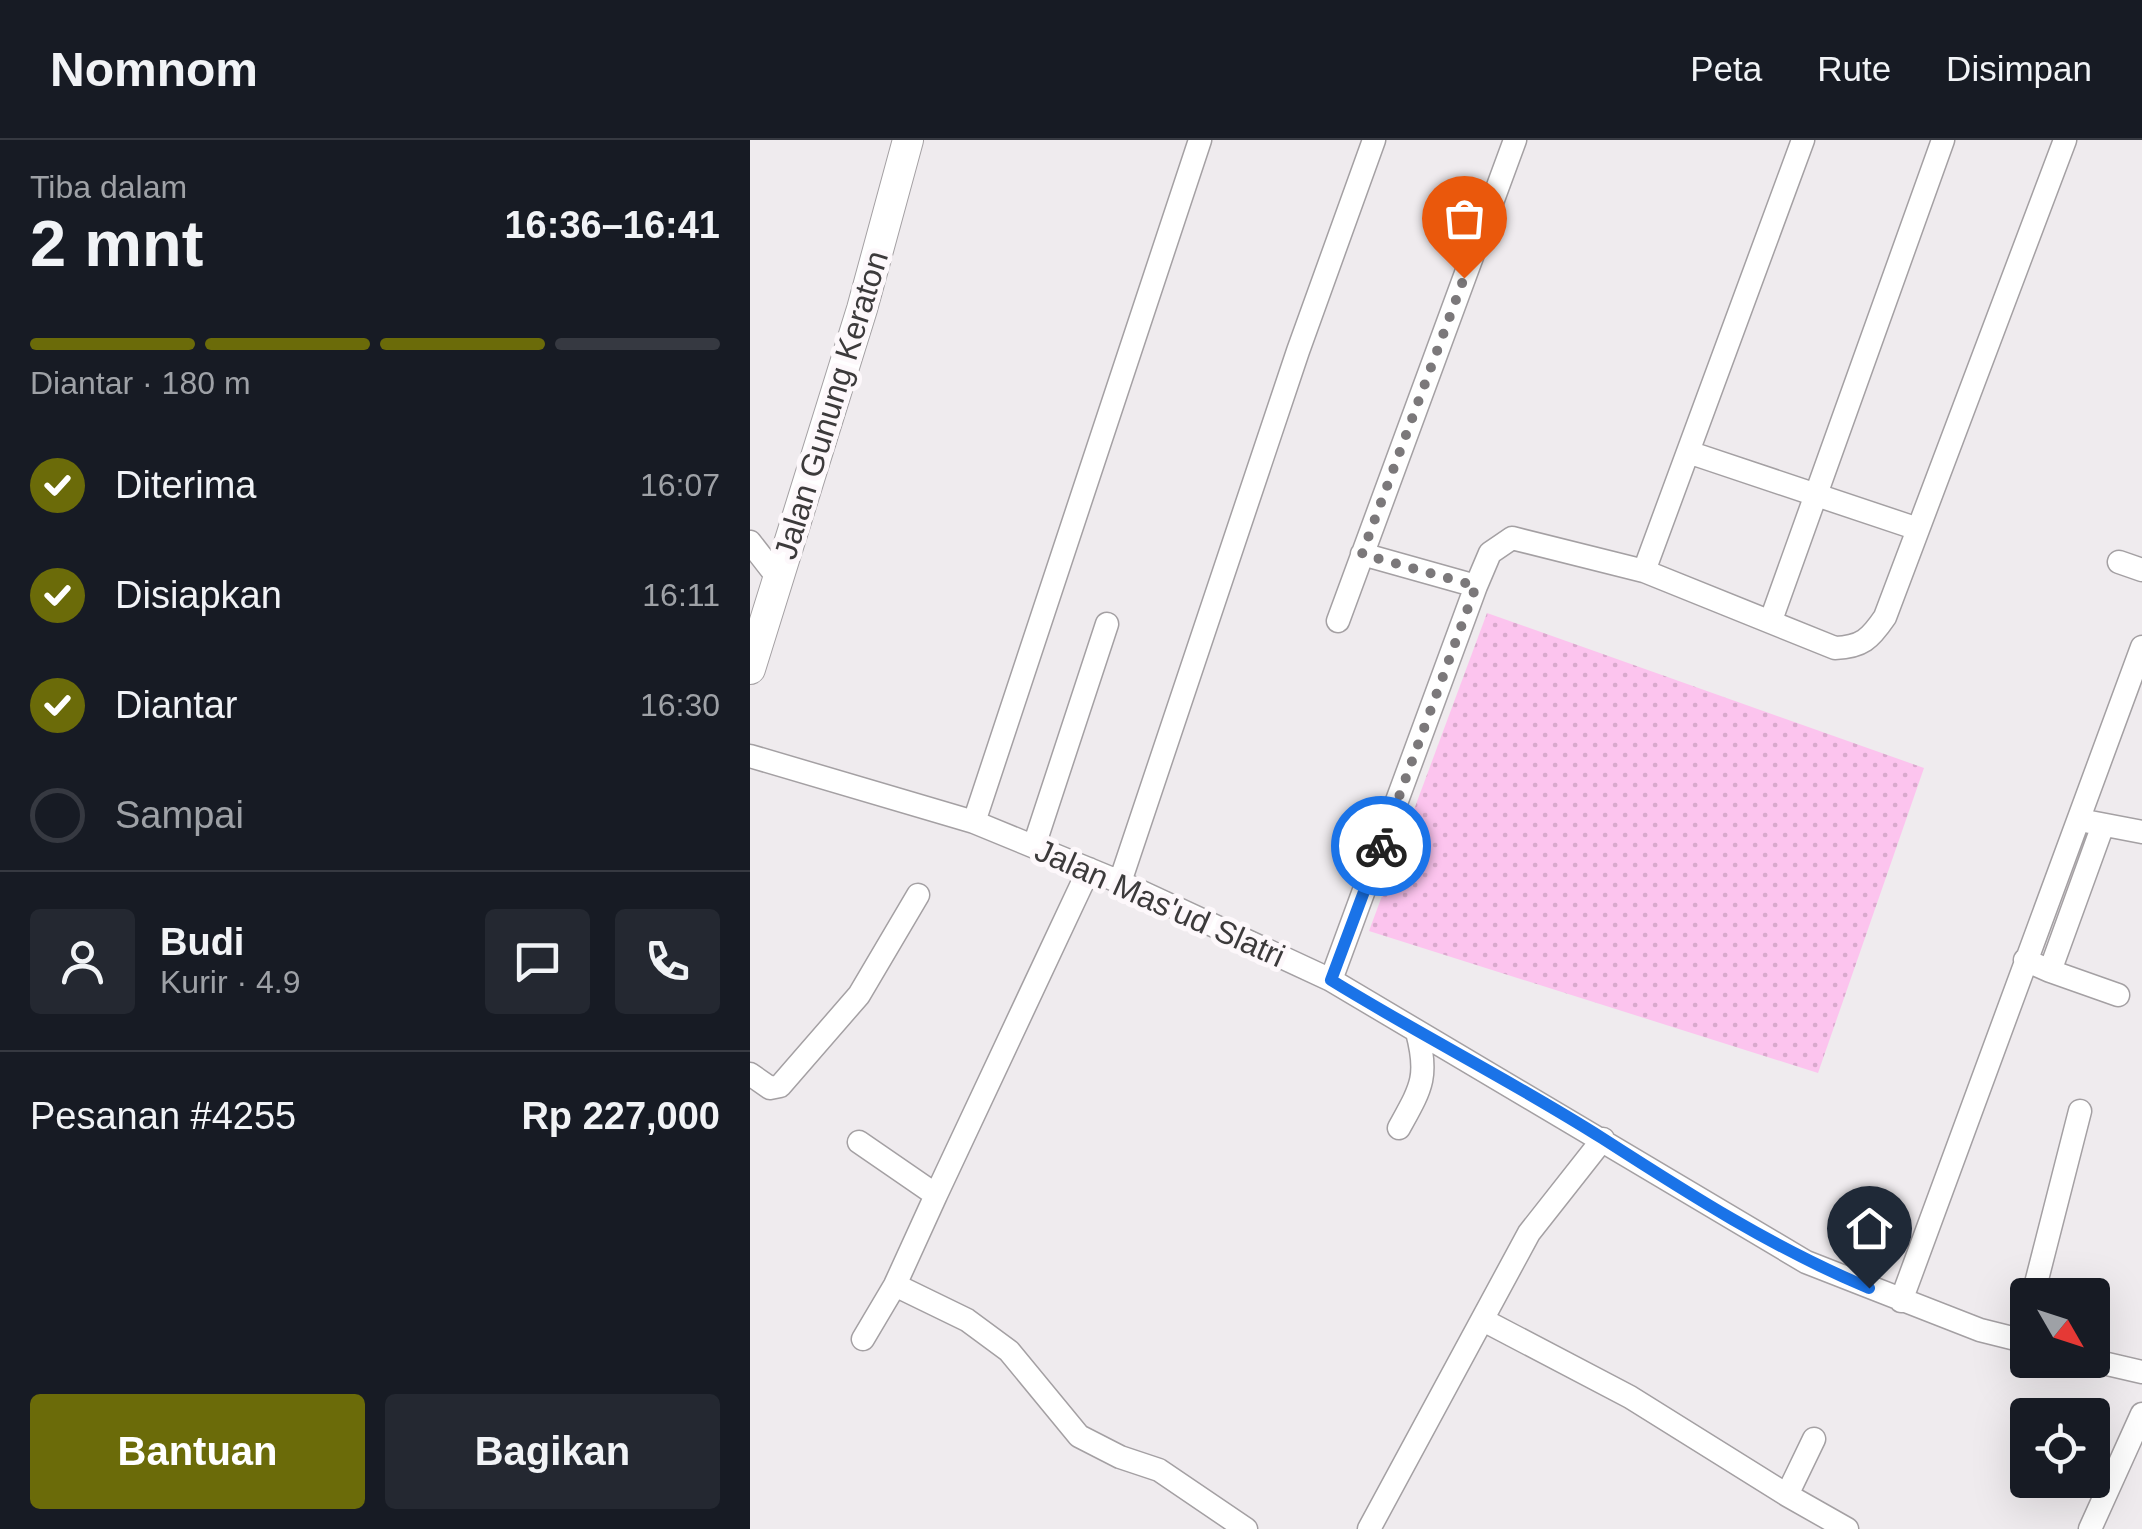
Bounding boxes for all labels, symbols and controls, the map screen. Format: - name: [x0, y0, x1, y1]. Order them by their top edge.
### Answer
- text: Nomnom: [50, 43, 258, 96]
- text: Peta: [1690, 49, 1762, 88]
- text: Rute: [1817, 49, 1891, 88]
- text: Disimpan: [1946, 49, 2092, 88]
- text: Tiba dalam: [30, 169, 187, 205]
- pin: [1422, 176, 1507, 279]
- icon: bag: [1437, 191, 1492, 246]
- text: 16:36–16:41: [504, 204, 720, 246]
- text: 2 mnt: [30, 207, 203, 280]
- street label: Jalan Gunung Keraton: [767, 247, 895, 563]
- text: Diantar · 180 m: [30, 365, 251, 401]
- icon: check: [30, 458, 85, 513]
- text: Diterima: [115, 464, 256, 506]
- text: 16:07: [640, 467, 720, 503]
- icon: check: [30, 568, 85, 623]
- text: Disiapkan: [115, 574, 282, 616]
- text: 16:11: [642, 577, 720, 613]
- icon: check: [30, 678, 85, 733]
- text: Diantar: [115, 684, 238, 726]
- text: 16:30: [640, 687, 720, 723]
- text: Sampai: [115, 794, 244, 836]
- courier: [1331, 796, 1431, 896]
- icon: bike: [1354, 819, 1409, 874]
- street label: Jalan Mas'ud Slatri: [1030, 832, 1290, 974]
- button: person: [30, 909, 135, 1014]
- button: chat: [485, 909, 590, 1014]
- button: phone: [615, 909, 720, 1014]
- text: Budi: [160, 921, 244, 963]
- text: Kurir · 4.9: [160, 964, 300, 1000]
- text: Pesanan #4255: [30, 1095, 296, 1137]
- text: Rp 227,000: [521, 1095, 720, 1137]
- pin: [1827, 1186, 1912, 1289]
- icon: home: [1842, 1201, 1897, 1256]
- north arrow: [2010, 1278, 2110, 1378]
- map controls: [2010, 1278, 2110, 1498]
- button: Bantuan: [30, 1394, 365, 1509]
- button: Bagikan: [385, 1394, 720, 1509]
- button: locate: [2010, 1398, 2110, 1498]

